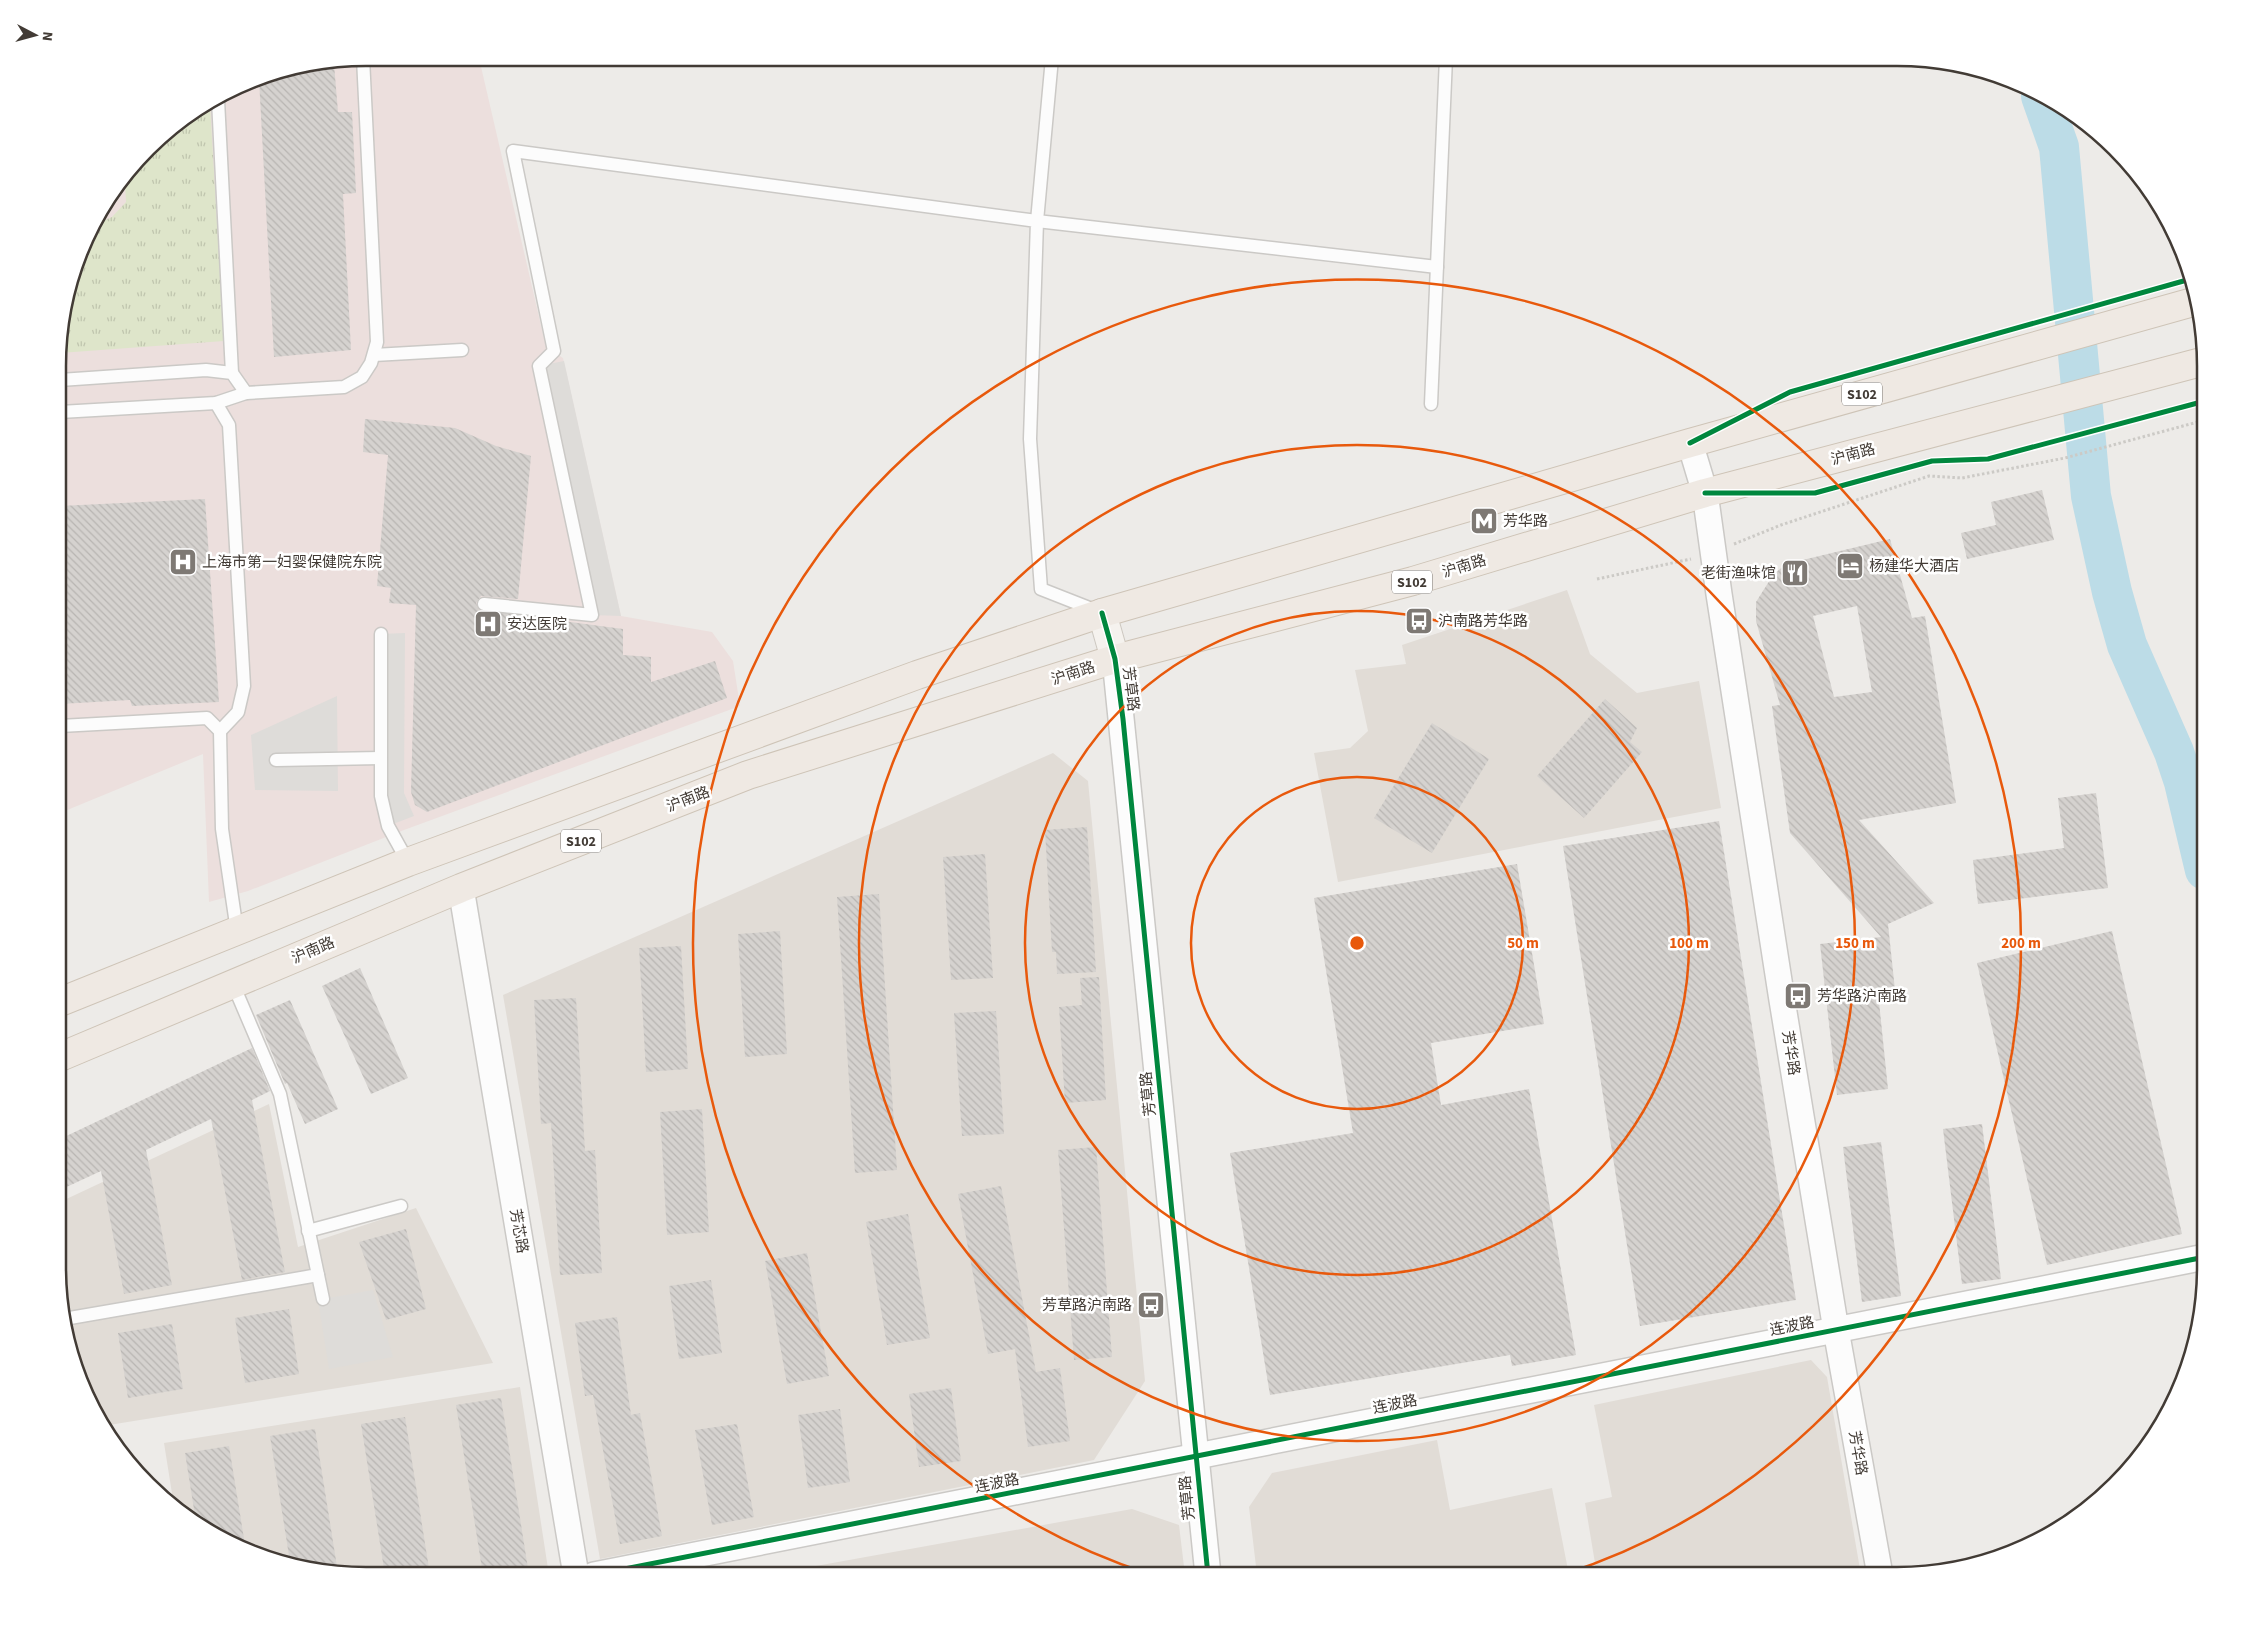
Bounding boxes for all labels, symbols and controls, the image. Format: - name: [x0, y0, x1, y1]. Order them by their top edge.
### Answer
- north arrow: [10, 10, 60, 60]
- text: N: [37, 31, 57, 42]
- road number: S102: [1842, 382, 1882, 406]
- street label: 沪南路: [1829, 439, 1878, 470]
- metro station icon: 芳华路: [1469, 506, 1499, 536]
- place label: 芳华路: [1503, 511, 1548, 532]
- hospital icon: 上海市第一妇婴保健院东院: [168, 547, 198, 577]
- street label: 沪南路: [1440, 550, 1489, 583]
- hotel icon: 杨建华大酒店: [1835, 551, 1865, 581]
- place label: 上海市第一妇婴保健院东院: [202, 552, 382, 573]
- place label: 杨建华大酒店: [1869, 556, 1959, 577]
- restaurant icon: 老街渔味馆: [1780, 558, 1810, 588]
- place label: 老街渔味馆: [1701, 563, 1776, 584]
- road number: S102: [1392, 570, 1432, 594]
- bus stop icon: 沪南路芳华路: [1404, 606, 1434, 636]
- hospital icon: 安达医院: [473, 609, 503, 639]
- place label: 沪南路芳华路: [1438, 611, 1528, 632]
- place label: 安达医院: [507, 614, 567, 635]
- street label: 沪南路: [1049, 657, 1098, 690]
- street label: 芳草路: [1117, 665, 1144, 713]
- street label: 沪南路: [663, 782, 713, 817]
- road number: S102: [561, 829, 601, 852]
- street label: 沪南路: [288, 932, 338, 969]
- text: 50 m: [1507, 933, 1539, 954]
- text: 100 m: [1669, 933, 1709, 954]
- text: 150 m: [1835, 933, 1875, 954]
- text: 200 m: [2001, 933, 2041, 954]
- centre of rings: [1348, 934, 1366, 952]
- bus stop icon: 芳华路沪南路: [1783, 981, 1813, 1011]
- place label: 芳华路沪南路: [1817, 986, 1907, 1007]
- street label: 芳华路: [1777, 1029, 1804, 1077]
- street label: 芳草路: [1136, 1070, 1161, 1117]
- street label: 芳芯路: [504, 1207, 533, 1255]
- bus stop icon: 芳草路沪南路: [1136, 1290, 1166, 1320]
- place label: 芳草路沪南路: [1042, 1295, 1132, 1316]
- street label: 连波路: [1768, 1312, 1816, 1341]
- street label: 连波路: [1371, 1390, 1419, 1419]
- street label: 芳华路: [1843, 1429, 1872, 1477]
- street label: 连波路: [973, 1469, 1021, 1498]
- street label: 芳草路: [1175, 1474, 1200, 1521]

